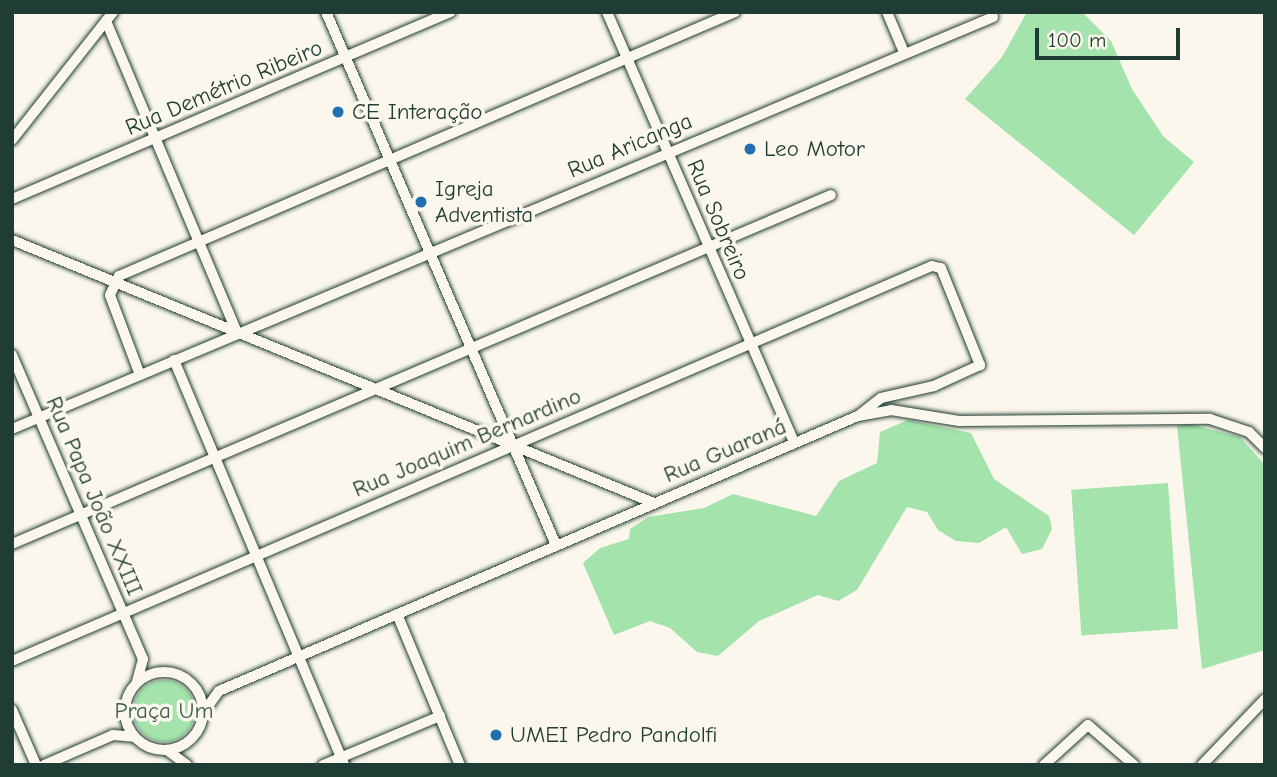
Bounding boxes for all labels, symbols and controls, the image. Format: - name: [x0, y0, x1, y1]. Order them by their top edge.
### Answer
- scale bar: [1039, 14, 1184, 58]
- text: 100 m: [1048, 28, 1106, 52]
- street label: Rua Demétrio Ribeiro: [121, 34, 327, 142]
- place label: CE Interação: [352, 98, 483, 126]
- marker: CE Interação: [330, 104, 346, 120]
- street label: Rua Aricanga: [564, 107, 696, 185]
- place label: Leo Motor: [764, 135, 865, 163]
- marker: Leo Motor: [742, 141, 758, 157]
- street label: Rua Sobreiro: [680, 155, 756, 285]
- place label: Igreja Adventista: [435, 175, 533, 229]
- marker: Igreja Adventista: [413, 194, 429, 210]
- street label: Rua Joaquim Bernardino: [349, 382, 585, 504]
- street label: Rua Papa João XXIII: [40, 392, 148, 600]
- street label: Rua Guaraná: [660, 413, 790, 489]
- park label: Praça Um: [115, 697, 213, 725]
- place label: UMEI Pedro Pandolfi: [510, 721, 717, 749]
- marker: UMEI Pedro Pandolfi: [488, 727, 504, 743]

